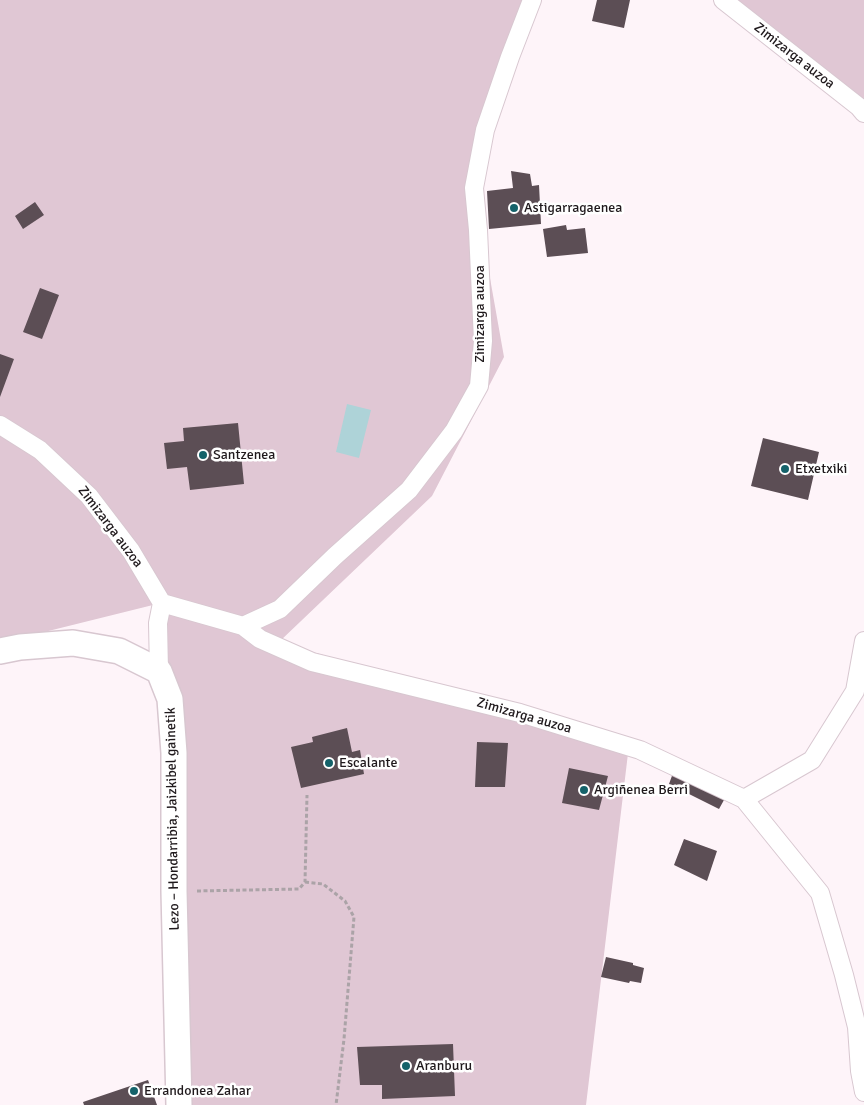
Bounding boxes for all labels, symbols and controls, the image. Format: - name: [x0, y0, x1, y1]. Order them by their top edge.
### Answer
- street label: Zimizarga auzoa: [750, 19, 838, 93]
- place label: Astigarragaenea: [524, 200, 622, 216]
- marker: Astigarragaenea: [508, 202, 520, 214]
- street label: Zimizarga auzoa: [472, 265, 488, 363]
- place label: Santzenea: [213, 447, 275, 463]
- marker: Santzenea: [197, 449, 209, 461]
- place label: Etxetxiki: [795, 461, 847, 477]
- marker: Etxetxiki: [779, 463, 791, 475]
- street label: Zimizarga auzoa: [74, 483, 146, 571]
- street label: Zimizarga auzoa: [475, 694, 573, 738]
- street label: Lezo – Hondarribia, Jaizkibel gainetik: [163, 707, 183, 931]
- place label: Escalante: [339, 755, 397, 771]
- marker: Escalante: [323, 757, 335, 769]
- place label: Argiñenea Berri: [594, 782, 688, 798]
- marker: Argiñenea Berri: [578, 784, 590, 796]
- place label: Aranburu: [416, 1058, 472, 1074]
- marker: Aranburu: [400, 1060, 412, 1072]
- place label: Errandonea Zahar: [144, 1083, 251, 1099]
- marker: Errandonea Zahar: [128, 1085, 140, 1097]

